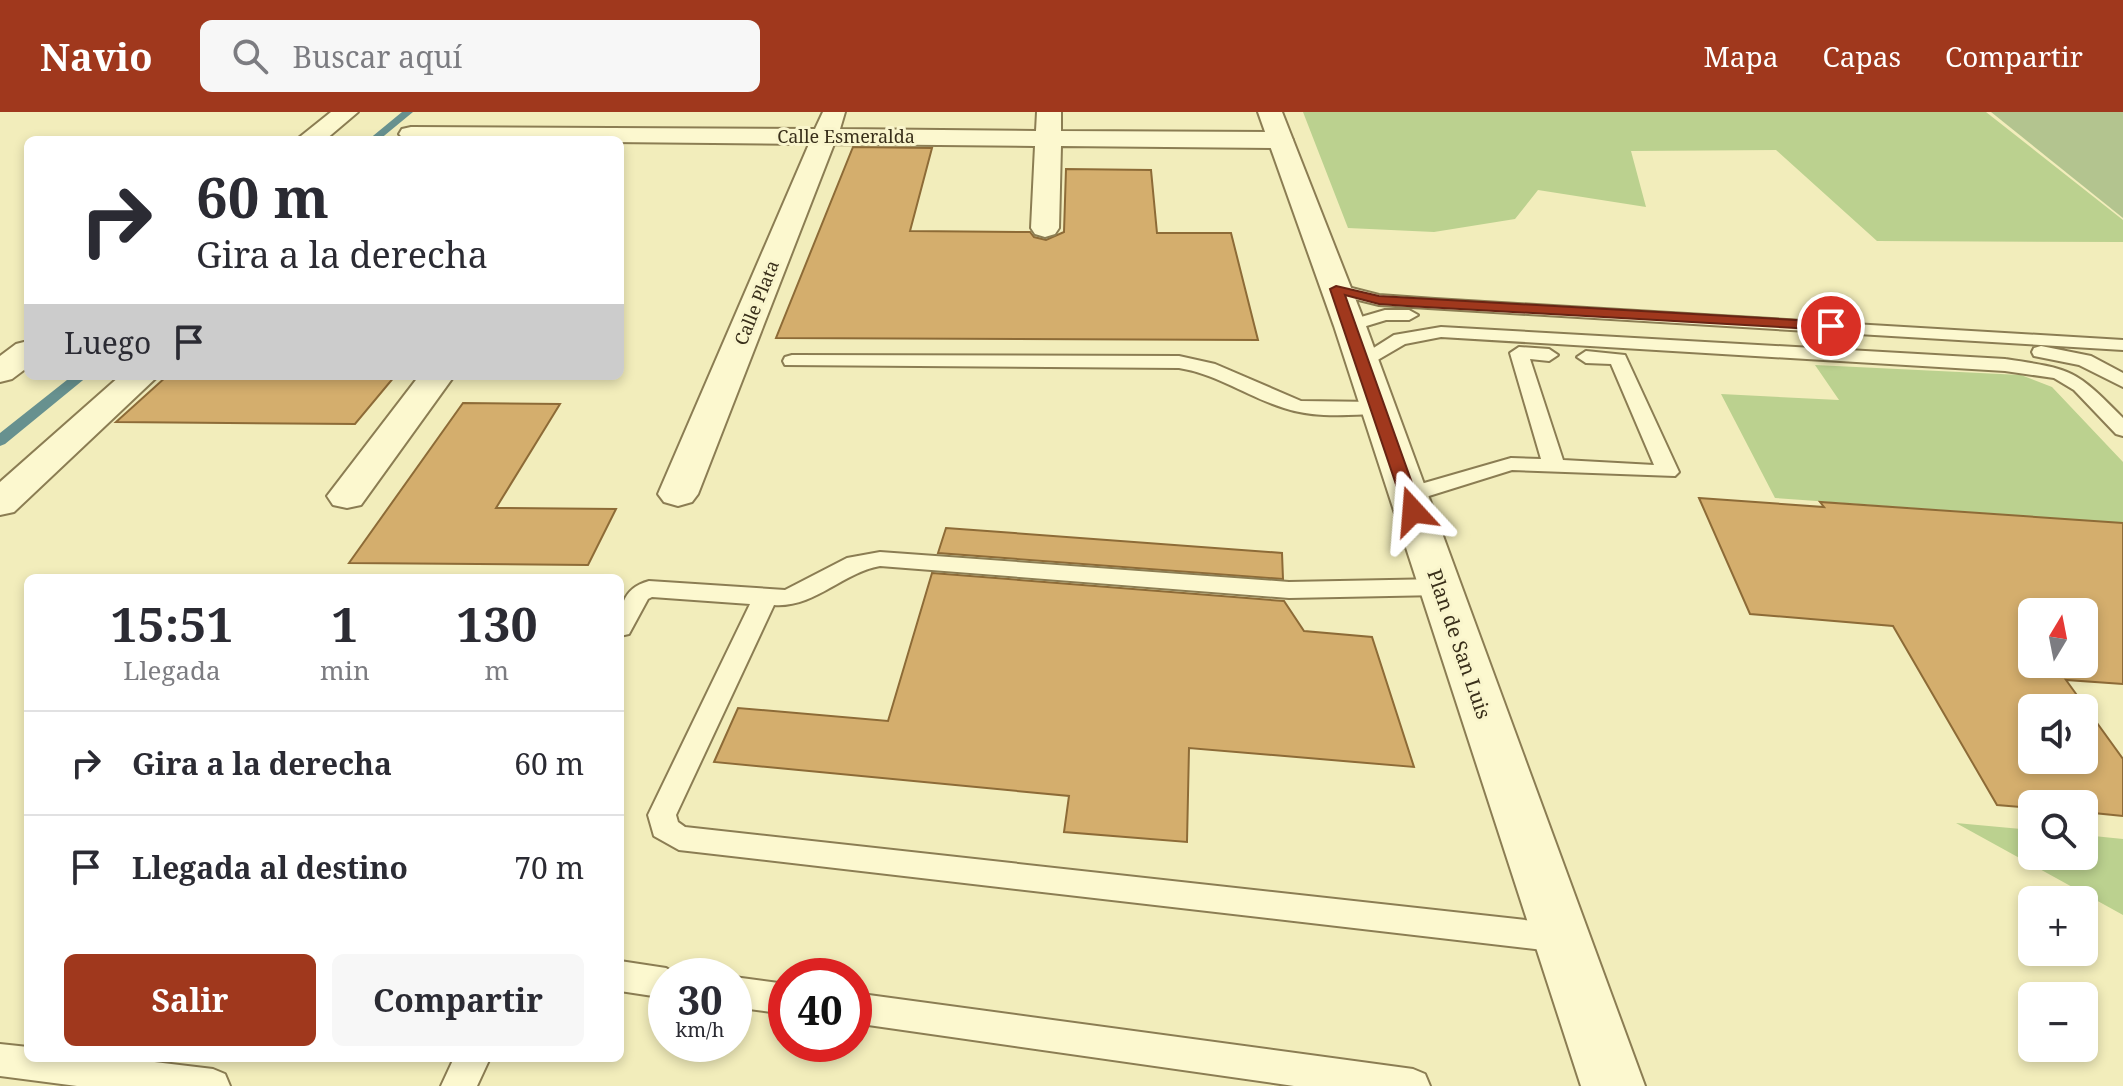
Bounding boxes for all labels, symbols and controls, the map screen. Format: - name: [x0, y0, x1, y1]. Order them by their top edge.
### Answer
- search box: [200, 20, 760, 92]
- text: Navio: [40, 30, 152, 82]
- icon: search: [228, 34, 272, 78]
- text: Buscar aquí: [292, 36, 462, 77]
- text: Mapa: [1704, 37, 1778, 75]
- text: Capas: [1822, 37, 1901, 75]
- text: Compartir: [1945, 37, 2083, 75]
- street label: Calle Esmeralda: [777, 124, 915, 148]
- text: 60 m: [196, 158, 329, 234]
- icon: right: [64, 168, 168, 272]
- text: Gira a la derecha: [196, 230, 488, 279]
- street label: Calle Plata: [728, 257, 784, 349]
- pin: [1797, 292, 1865, 360]
- icon: arrive: [1809, 304, 1853, 348]
- icon: arrive: [167, 320, 211, 364]
- text: Luego: [64, 322, 151, 363]
- position arrow: [1371, 469, 1455, 553]
- street label: Plan de San Luis: [1421, 565, 1498, 722]
- text: 15:51: [110, 591, 234, 656]
- text: 1: [331, 591, 358, 656]
- text: 130: [456, 591, 538, 656]
- north arrow: [2018, 598, 2098, 678]
- map controls: [2018, 598, 2098, 1062]
- text: Llegada: [123, 652, 221, 688]
- text: min: [320, 652, 370, 688]
- text: m: [485, 652, 509, 688]
- button: sound: [2018, 694, 2098, 774]
- icon: right: [64, 741, 108, 785]
- text: Gira a la derecha: [132, 743, 392, 784]
- text: 60 m: [514, 743, 584, 784]
- button: search: [2018, 790, 2098, 870]
- icon: arrive: [64, 845, 108, 889]
- text: Llegada al destino: [132, 847, 408, 888]
- text: 70 m: [514, 847, 584, 888]
- button: +: [2018, 886, 2098, 966]
- button: Salir: [64, 954, 316, 1046]
- button: Compartir: [332, 954, 584, 1046]
- speed limit sign: 40: [768, 958, 872, 1062]
- text: 30: [677, 972, 723, 1027]
- button: −: [2018, 982, 2098, 1062]
- text: km/h: [675, 1016, 725, 1043]

